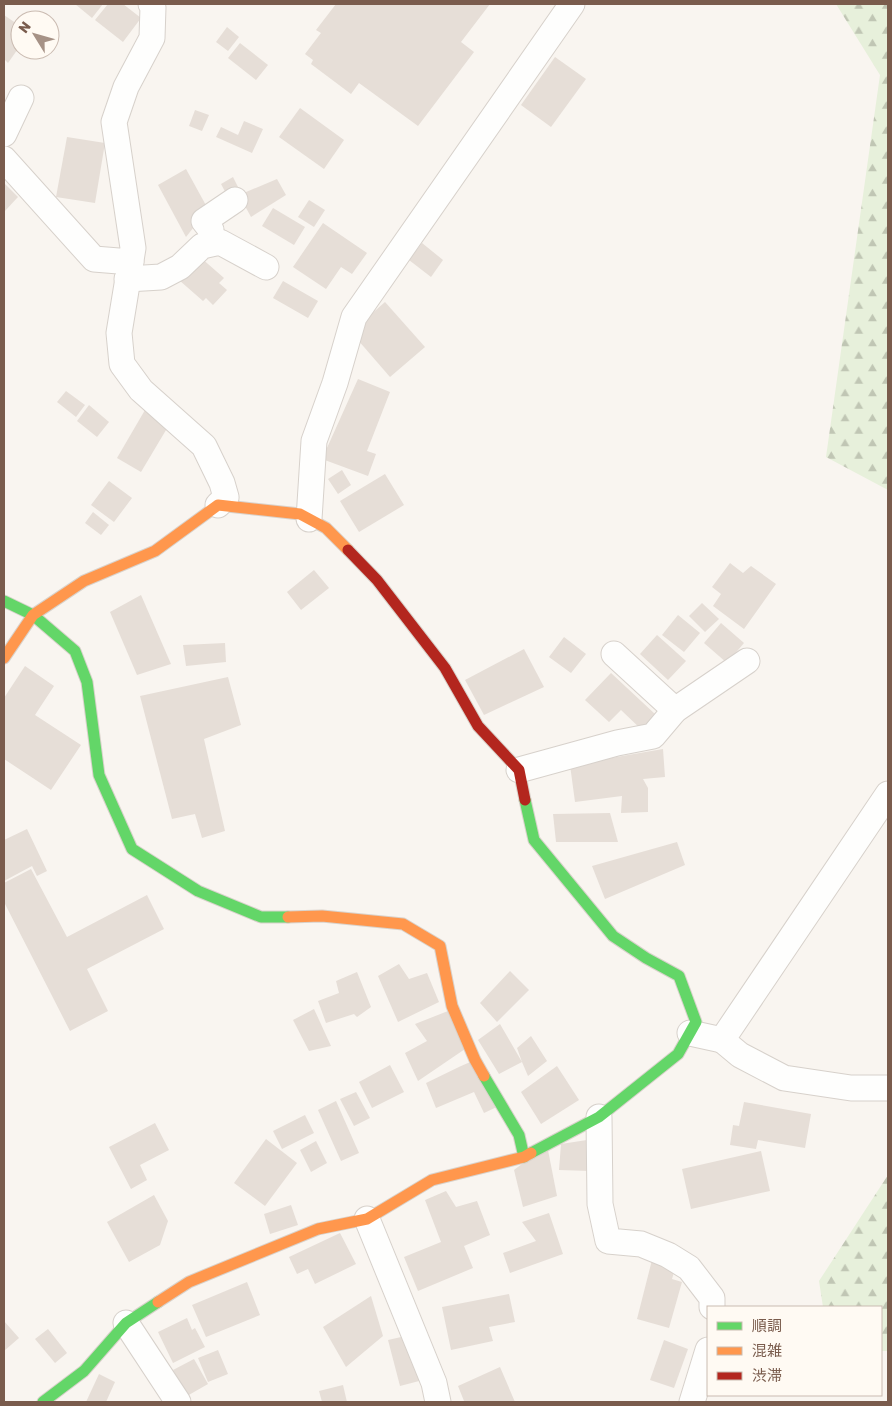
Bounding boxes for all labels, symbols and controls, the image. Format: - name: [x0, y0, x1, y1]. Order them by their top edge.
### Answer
- north arrow: [10, 10, 60, 60]
- text: N: [15, 18, 35, 37]
- legend: [707, 1306, 882, 1396]
- text: 順調: [752, 1317, 782, 1335]
- text: 混雑: [752, 1342, 782, 1360]
- text: 渋滞: [752, 1367, 782, 1385]

